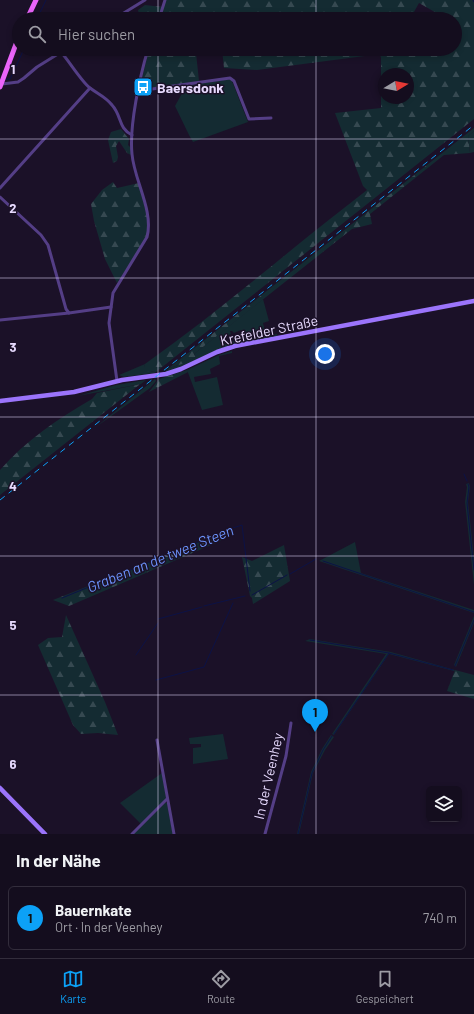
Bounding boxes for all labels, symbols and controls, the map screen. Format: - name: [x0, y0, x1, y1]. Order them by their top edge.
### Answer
- search box: [12, 12, 462, 56]
- icon: search: [26, 23, 48, 45]
- text: Hier suchen: [58, 25, 135, 43]
- text: 1: [11, 61, 15, 77]
- north arrow: [378, 68, 414, 104]
- bus stop icon: Baersdonk: [132, 76, 154, 98]
- place label: Baersdonk: [157, 79, 224, 96]
- text: 2: [9, 200, 17, 216]
- street label: Krefelder Straße: [218, 311, 320, 349]
- text: 3: [9, 339, 17, 355]
- your location: [315, 344, 335, 364]
- text: 4: [9, 478, 17, 494]
- water label: Graben an de twee Steen: [84, 520, 236, 596]
- text: 5: [9, 617, 17, 633]
- pin: 1: [302, 699, 328, 732]
- street label: In der Veenhey: [250, 731, 286, 821]
- text: 6: [10, 756, 17, 772]
- map controls: [426, 786, 462, 822]
- button: layers: [426, 786, 462, 822]
- text: In der Nähe: [16, 850, 101, 870]
- text: Bauernkate: [55, 901, 132, 919]
- text: 1: [28, 910, 32, 926]
- text: 740 m: [423, 910, 457, 926]
- text: Ort · In der Veenhey: [55, 919, 163, 935]
- tab: Karte: [60, 968, 86, 1005]
- tab: Route: [207, 968, 235, 1005]
- tab: Gespeichert: [356, 968, 414, 1005]

